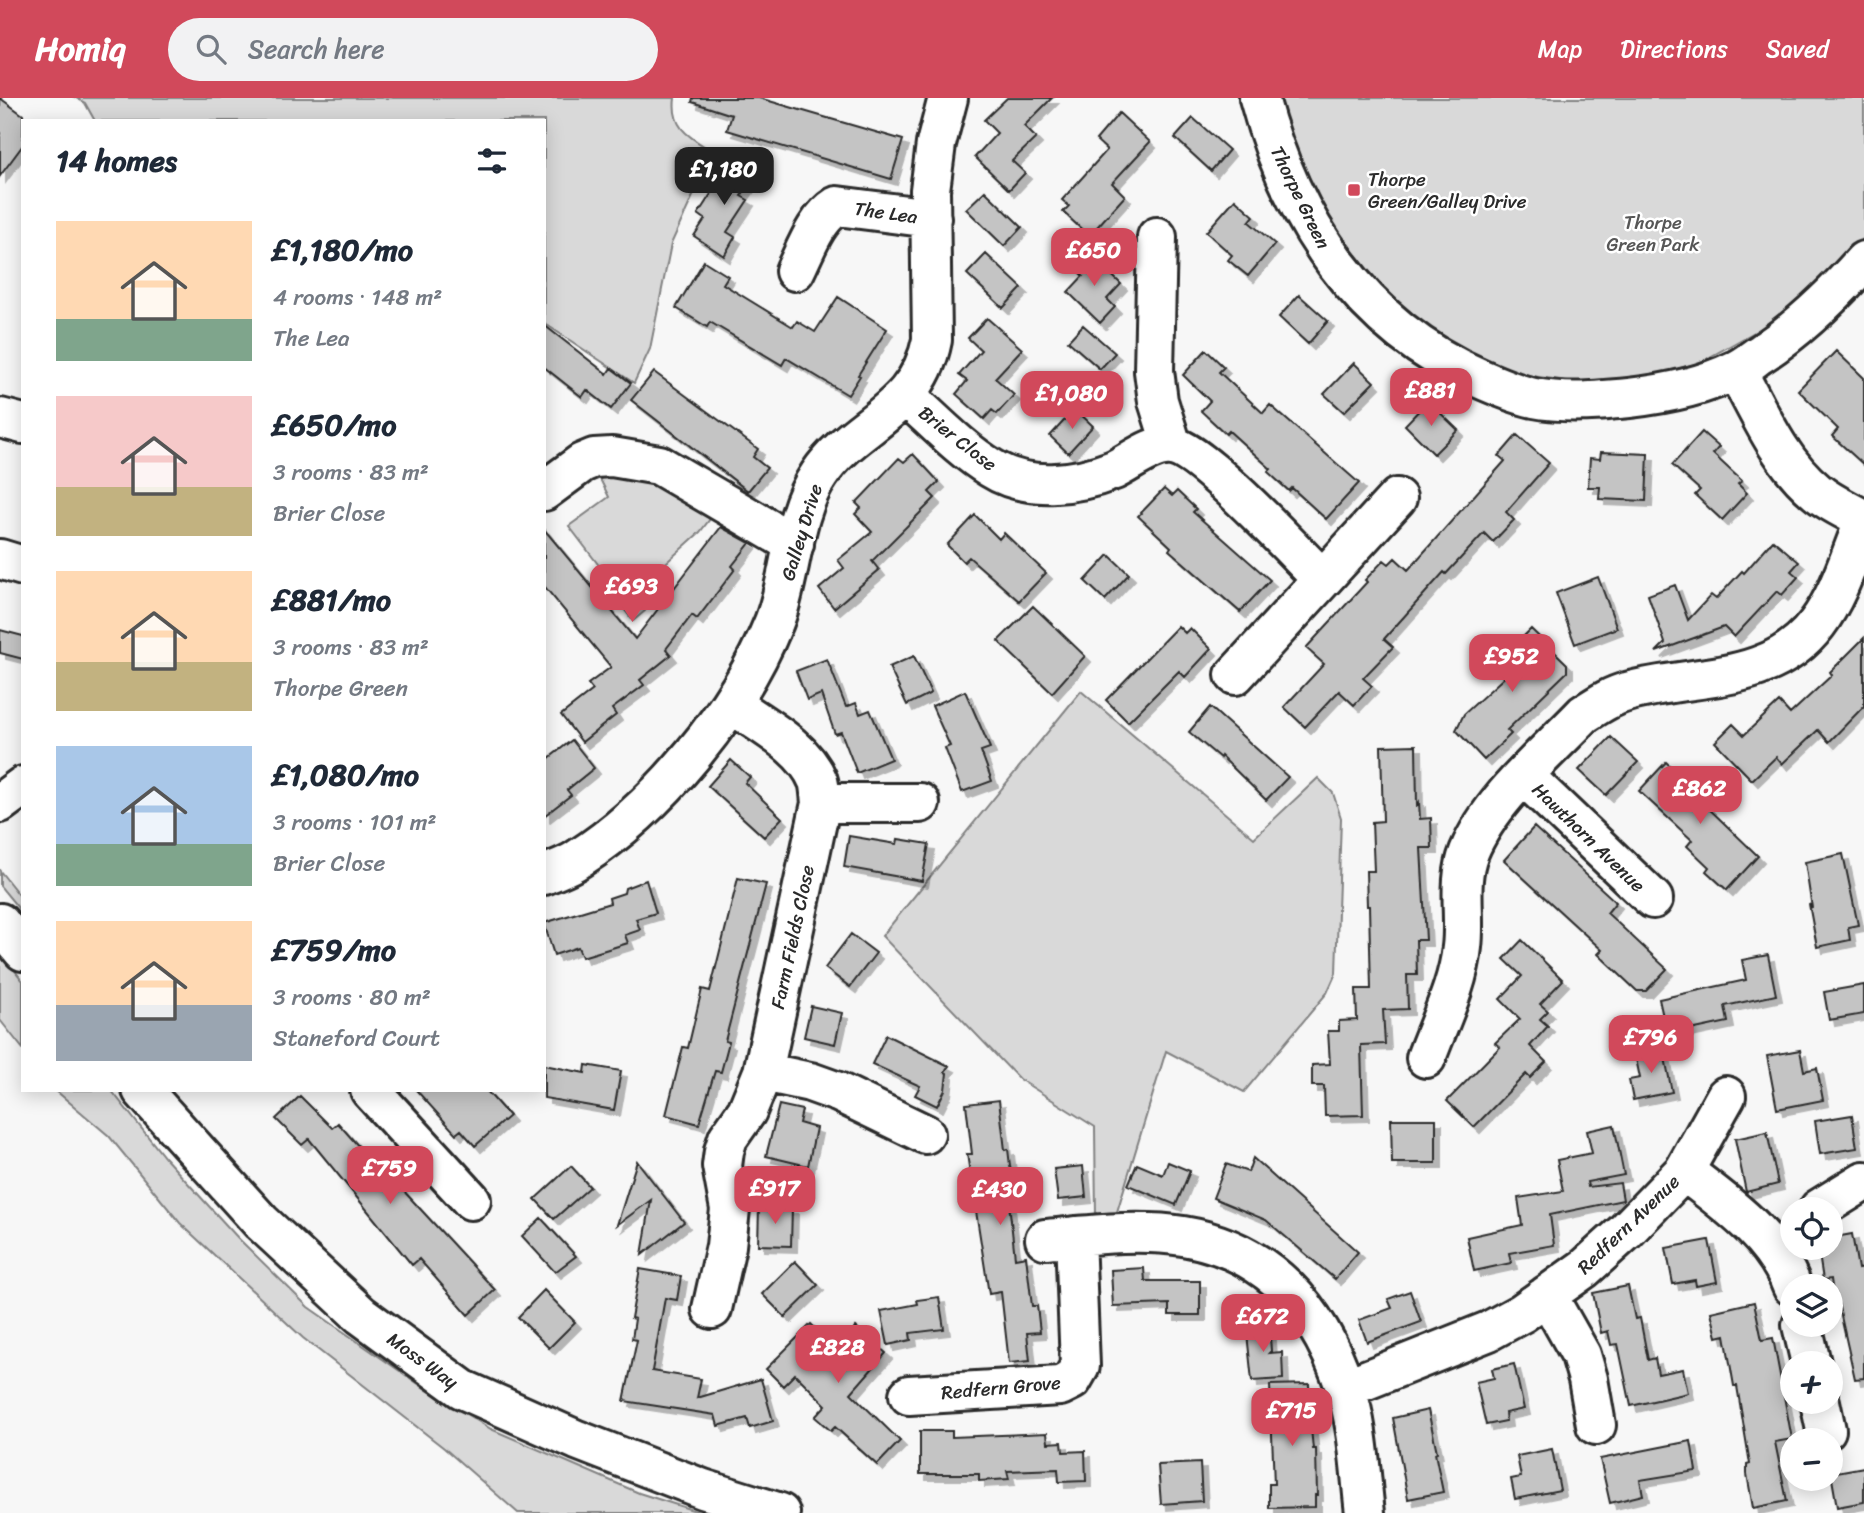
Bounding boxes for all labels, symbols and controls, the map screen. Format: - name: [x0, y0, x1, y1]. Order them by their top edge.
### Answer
- search box: [168, 18, 658, 81]
- text: Homiq: [35, 20, 126, 78]
- text: Search here: [248, 26, 385, 72]
- text: Map: [1538, 28, 1582, 70]
- text: Directions: [1620, 28, 1728, 70]
- text: Saved: [1766, 28, 1829, 70]
- icon: search: [192, 30, 230, 68]
- text: 14 homes: [56, 134, 177, 188]
- street label: Thorpe Green: [1261, 140, 1340, 255]
- icon: filters: [473, 142, 511, 180]
- pin: £1,180: [667, 148, 781, 207]
- text: £1,180: [691, 149, 757, 190]
- place label: Thorpe Green/Galley Drive: [1368, 163, 1527, 218]
- marker: Thorpe Green/Galley Drive: [1346, 182, 1362, 198]
- street label: The Lea: [852, 192, 920, 233]
- park label: Thorpe Green Park: [1607, 206, 1700, 261]
- text: £1,180/mo: [273, 223, 413, 277]
- pin: £650: [1053, 228, 1135, 288]
- text: £650: [1067, 230, 1121, 271]
- icon: home: [112, 249, 196, 333]
- text: 4 rooms · 148 m²: [273, 277, 442, 318]
- text: The Lea: [273, 318, 350, 359]
- pin: £881: [1390, 368, 1472, 428]
- text: £881: [1406, 370, 1456, 411]
- pin: £1,080: [1015, 372, 1129, 431]
- text: £1,080: [1036, 373, 1108, 414]
- street label: Brier Close: [911, 397, 1005, 480]
- text: £650/mo: [273, 398, 396, 452]
- icon: home: [112, 424, 196, 508]
- text: 3 rooms · 83 m²: [273, 452, 429, 493]
- street label: Galley Drive: [771, 479, 832, 585]
- text: Brier Close: [273, 493, 385, 534]
- pin: £693: [591, 564, 673, 624]
- text: £693: [606, 566, 658, 607]
- text: £881/mo: [273, 573, 391, 627]
- icon: home: [112, 599, 196, 683]
- text: 3 rooms · 83 m²: [273, 627, 429, 668]
- pin: £952: [1471, 634, 1553, 694]
- text: £952: [1485, 636, 1539, 677]
- text: Thorpe Green: [273, 668, 408, 709]
- text: £1,080/mo: [273, 748, 419, 802]
- pin: £862: [1659, 766, 1741, 826]
- text: £862: [1674, 768, 1726, 809]
- icon: home: [112, 774, 196, 858]
- street label: Hawthorn Avenue: [1524, 774, 1653, 901]
- text: 3 rooms · 101 m²: [273, 802, 437, 843]
- text: Brier Close: [273, 843, 385, 884]
- street label: Farm Fields Close: [761, 862, 824, 1012]
- text: £759/mo: [273, 923, 396, 977]
- icon: home: [112, 949, 196, 1033]
- text: 3 rooms · 80 m²: [273, 977, 431, 1018]
- pin: £796: [1610, 1016, 1692, 1075]
- text: £796: [1625, 1017, 1677, 1058]
- text: Staneford Court: [273, 1018, 440, 1059]
- pin: £759: [349, 1146, 431, 1206]
- text: £759: [363, 1148, 417, 1189]
- pin: £917: [734, 1166, 816, 1226]
- street label: Redfern Avenue: [1569, 1166, 1688, 1282]
- text: £917: [750, 1168, 800, 1209]
- pin: £430: [959, 1168, 1041, 1227]
- text: £430: [973, 1169, 1027, 1210]
- map controls: [1780, 1197, 1843, 1491]
- button: locate: [1780, 1197, 1843, 1260]
- button: layers: [1780, 1274, 1843, 1337]
- pin: £672: [1222, 1294, 1304, 1354]
- text: £672: [1237, 1296, 1289, 1337]
- street label: Moss Way: [380, 1323, 466, 1398]
- pin: £828: [797, 1326, 879, 1385]
- text: £828: [811, 1327, 865, 1368]
- button: +: [1780, 1351, 1843, 1414]
- street label: Redfern Grove: [940, 1366, 1062, 1409]
- pin: £715: [1251, 1388, 1333, 1448]
- text: £715: [1267, 1390, 1317, 1431]
- button: −: [1780, 1428, 1843, 1491]

